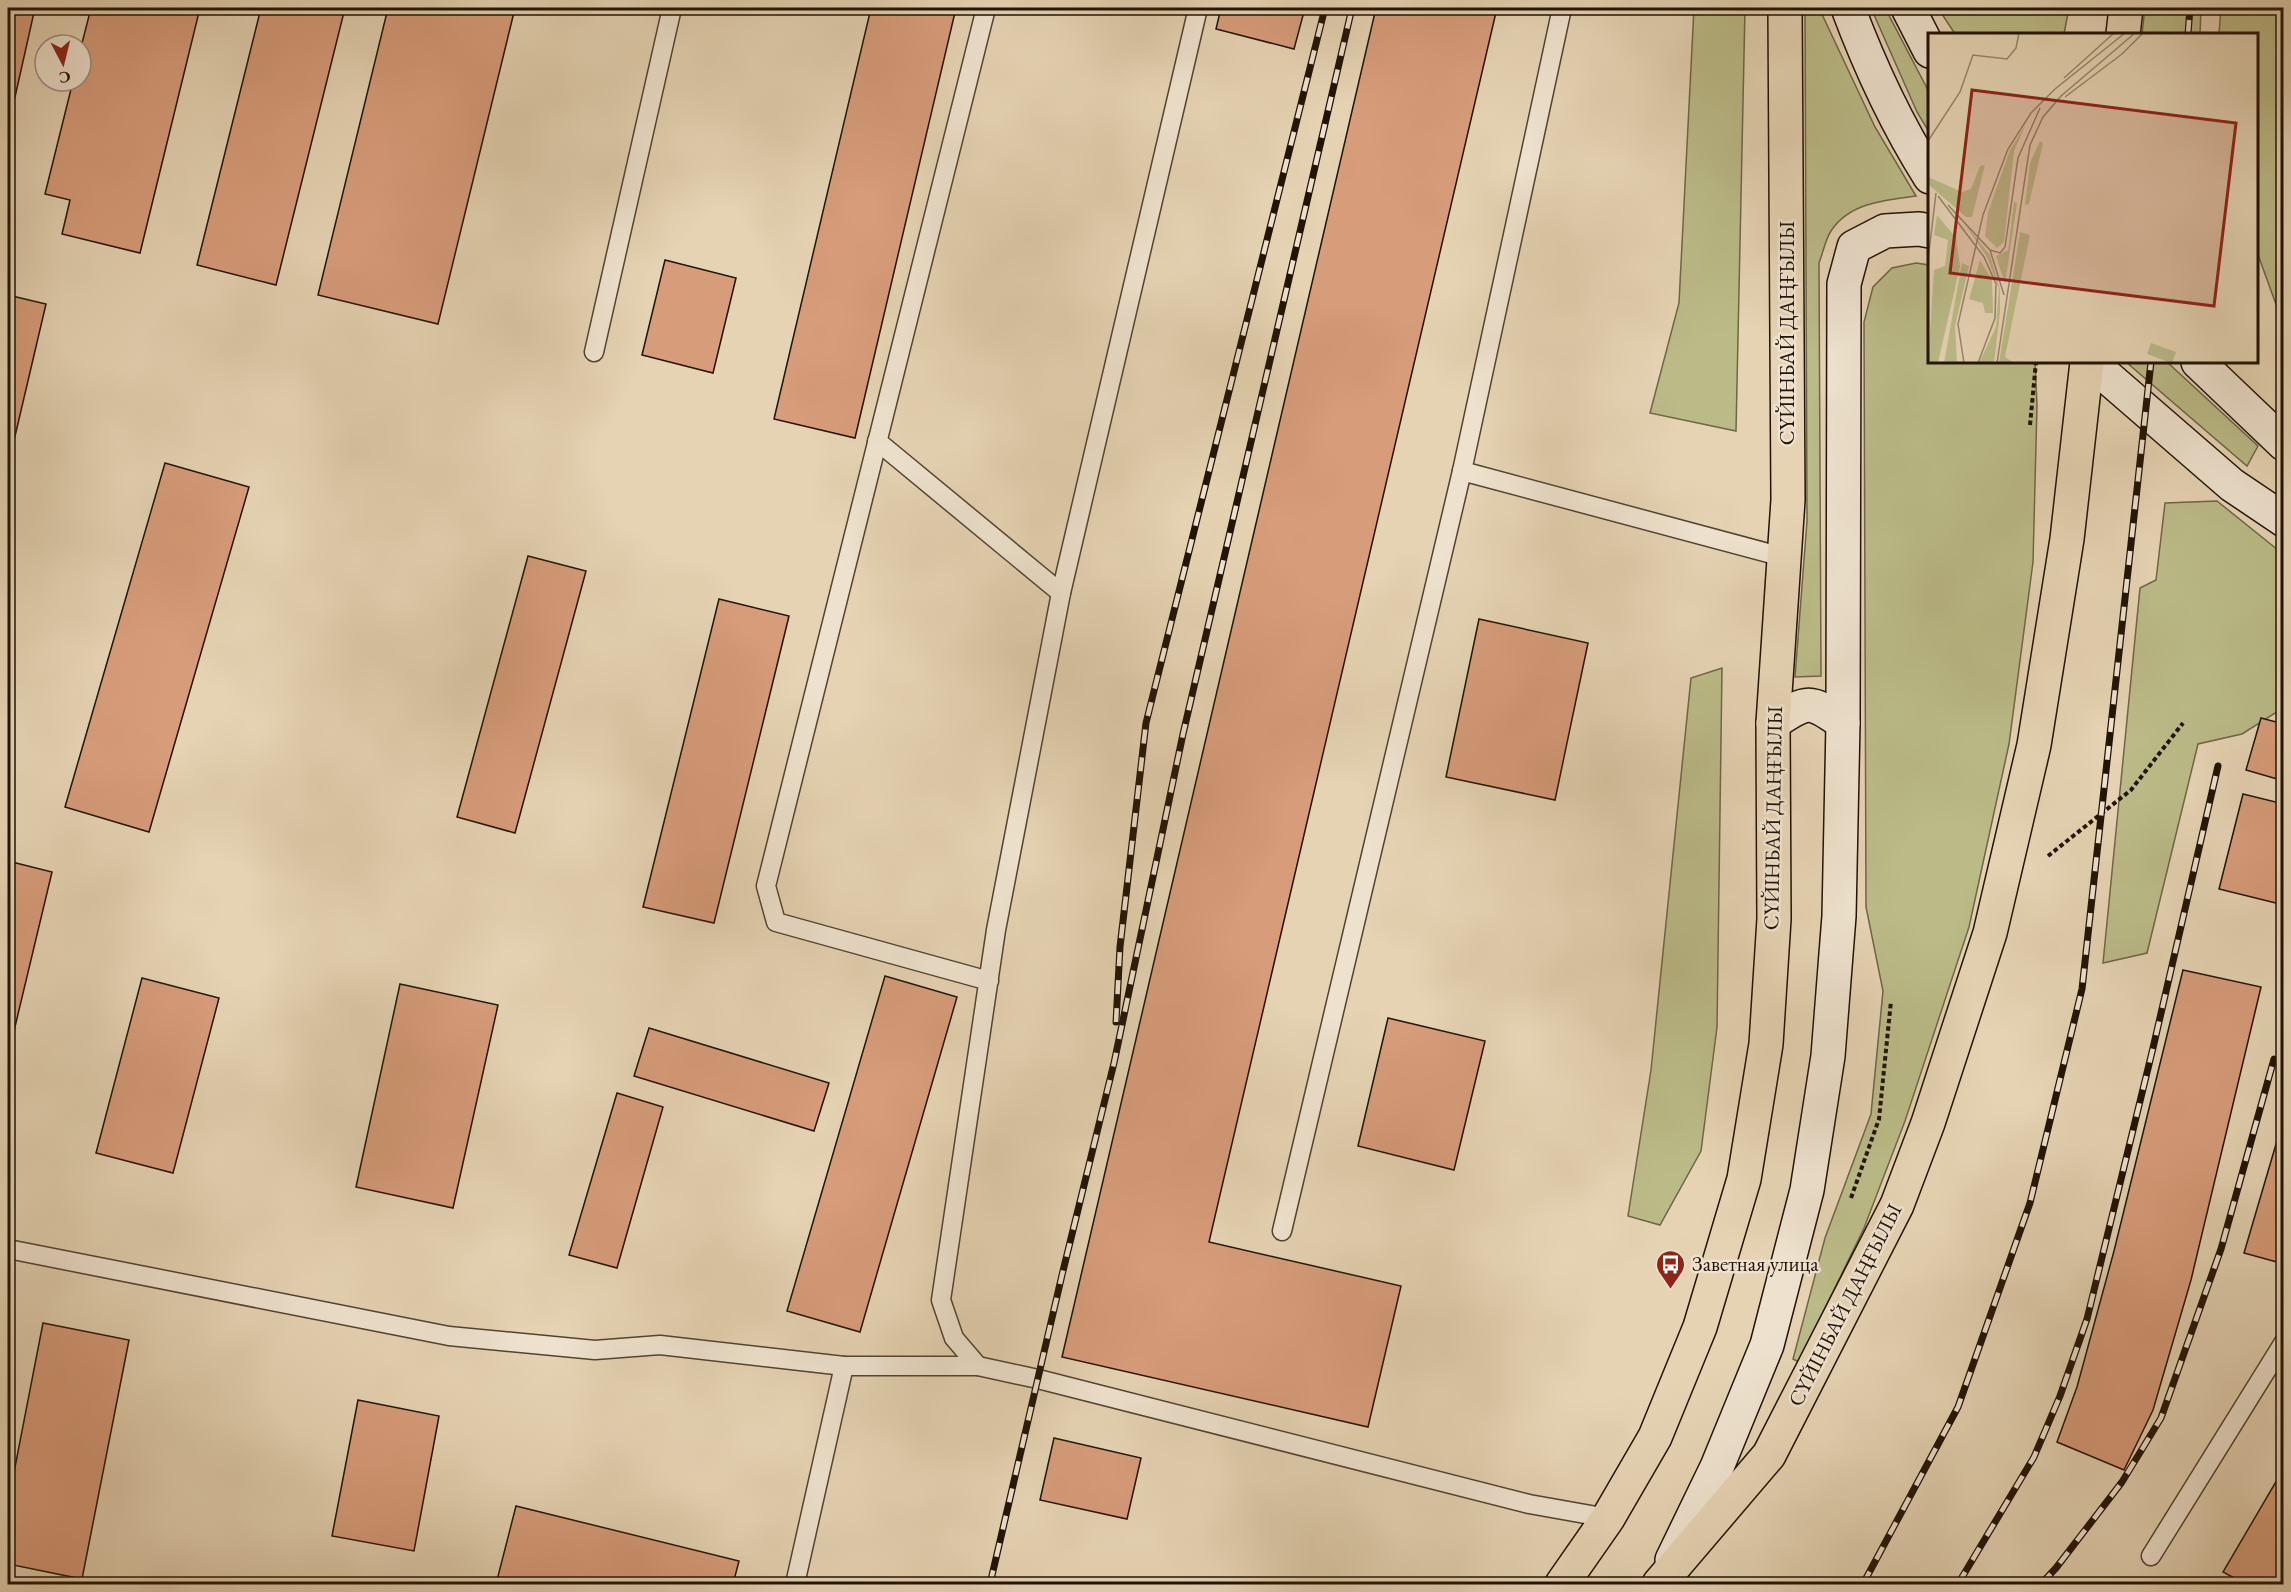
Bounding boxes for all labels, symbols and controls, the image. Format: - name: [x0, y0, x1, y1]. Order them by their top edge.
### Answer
- north arrow: [33, 33, 93, 93]
- inset map: [1928, 33, 2258, 363]
- text: С: [58, 66, 72, 89]
- street label: СҮЙІНБАЙ ДАҢҒЫЛЫ: [1773, 221, 1800, 445]
- street label: СҮЙІНБАЙ ДАҢҒЫЛЫ: [1757, 706, 1788, 930]
- street label: СҮЙІНБАЙ ДАҢҒЫЛЫ: [1782, 1199, 1907, 1411]
- bus stop icon: Заветная улица: [1655, 1248, 1687, 1290]
- place label: Заветная улица: [1692, 1250, 1819, 1277]

